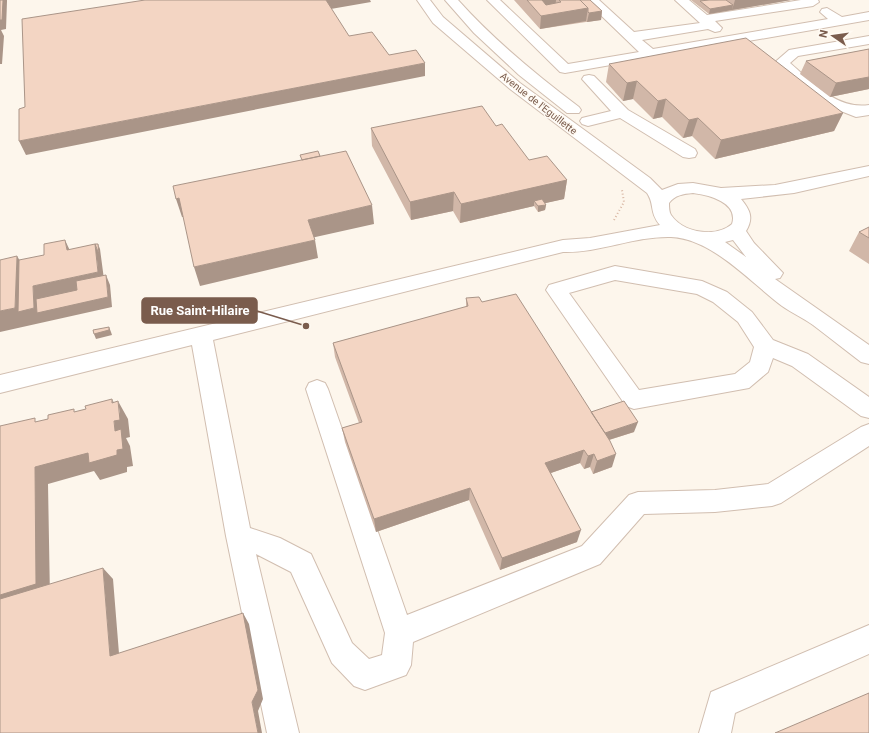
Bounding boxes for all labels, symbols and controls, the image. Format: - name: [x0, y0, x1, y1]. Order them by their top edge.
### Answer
- north arrow: [813, 16, 853, 56]
- text: N: [817, 28, 831, 39]
- street label: Avenue de l'Eguillette: [498, 70, 579, 137]
- callout: Rue Saint-Hilaire: [142, 298, 257, 323]
- text: Rue Saint-Hilaire: [150, 303, 250, 318]

